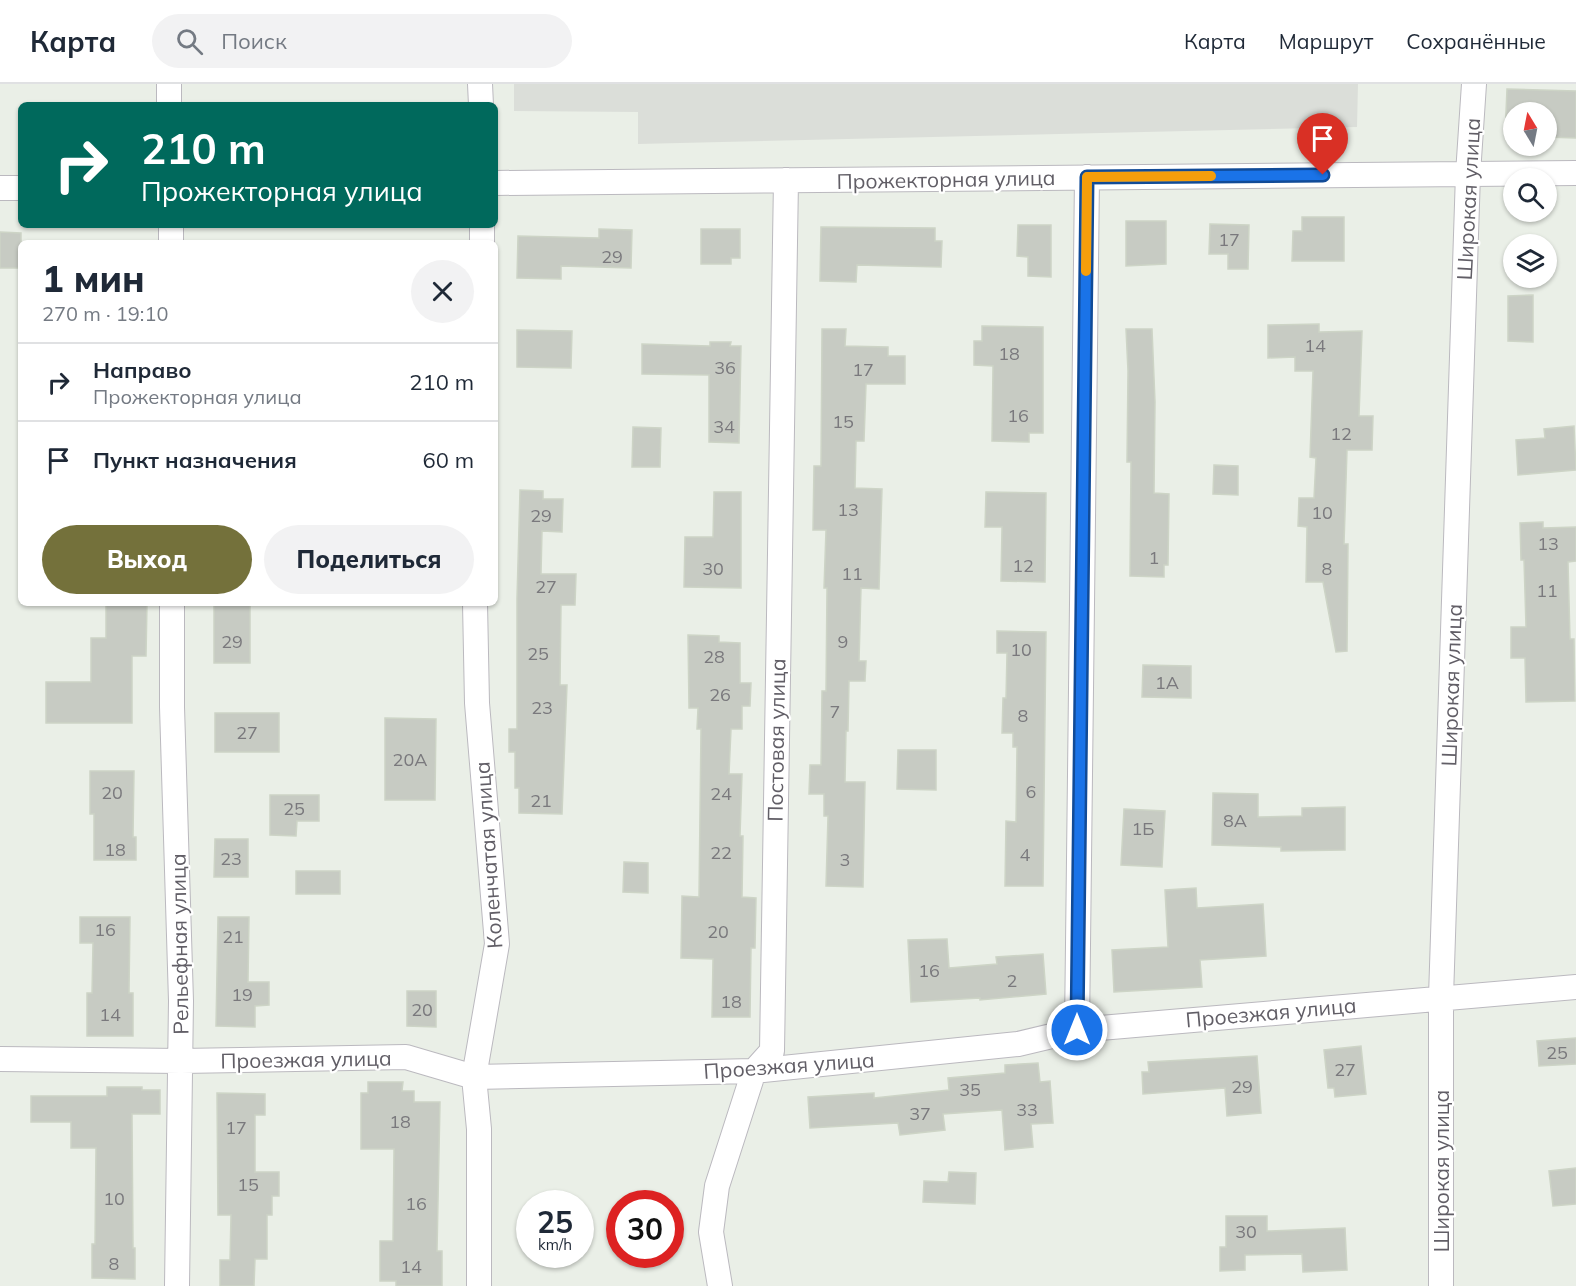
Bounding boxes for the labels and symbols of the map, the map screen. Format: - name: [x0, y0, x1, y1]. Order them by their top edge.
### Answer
- north arrow: [1503, 102, 1557, 156]
- pin: [1297, 113, 1348, 175]
- street label: Широкая улица: [1451, 117, 1485, 281]
- street label: Прожекторная улица: [836, 164, 1056, 194]
- house number: 17: [1218, 228, 1240, 251]
- house number: 29: [601, 245, 623, 268]
- house number: 14: [1304, 334, 1326, 357]
- house number: 18: [998, 342, 1020, 365]
- house number: 36: [714, 356, 736, 379]
- house number: 17: [852, 358, 874, 381]
- house number: 16: [1007, 404, 1029, 427]
- house number: 15: [832, 410, 854, 433]
- house number: 34: [713, 415, 735, 438]
- house number: 12: [1330, 422, 1352, 445]
- house number: 13: [837, 498, 859, 521]
- house number: 10: [1311, 501, 1333, 524]
- house number: 29: [530, 504, 552, 527]
- house number: 13: [1537, 532, 1559, 555]
- house number: 1: [1149, 546, 1159, 569]
- house number: 12: [1012, 554, 1034, 577]
- house number: 30: [702, 557, 724, 580]
- house number: 8: [1322, 557, 1332, 580]
- house number: 11: [841, 562, 863, 585]
- house number: 27: [535, 575, 557, 598]
- house number: 11: [1536, 579, 1558, 602]
- street label: Широкая улица: [1435, 603, 1467, 767]
- house number: 29: [221, 630, 243, 653]
- house number: 9: [838, 630, 848, 653]
- house number: 10: [1010, 638, 1032, 661]
- house number: 25: [527, 642, 549, 665]
- house number: 28: [703, 645, 725, 668]
- street label: Постовая улица: [762, 658, 790, 822]
- house number: 1А: [1155, 671, 1179, 694]
- house number: 26: [709, 683, 731, 706]
- house number: 23: [531, 696, 553, 719]
- house number: 7: [830, 700, 840, 723]
- house number: 8: [1018, 704, 1028, 727]
- house number: 27: [236, 721, 258, 744]
- house number: 20А: [393, 748, 427, 771]
- street label: Коленчатая улица: [468, 761, 508, 949]
- house number: 6: [1026, 780, 1036, 803]
- house number: 20: [101, 781, 123, 804]
- house number: 24: [710, 782, 732, 805]
- house number: 21: [530, 789, 552, 812]
- house number: 25: [283, 797, 305, 820]
- house number: 8А: [1223, 809, 1247, 832]
- house number: 1Б: [1132, 817, 1155, 840]
- house number: 18: [104, 838, 126, 861]
- house number: 22: [710, 841, 732, 864]
- house number: 4: [1020, 843, 1031, 866]
- house number: 23: [220, 847, 242, 870]
- house number: 3: [840, 848, 850, 871]
- street label: Рельефная улица: [164, 853, 194, 1035]
- house number: 16: [94, 918, 116, 941]
- house number: 20: [707, 920, 729, 943]
- house number: 21: [222, 925, 244, 948]
- house number: 16: [918, 959, 940, 982]
- house number: 2: [1007, 969, 1017, 992]
- house number: 19: [231, 983, 253, 1006]
- house number: 18: [720, 990, 742, 1013]
- street label: Проезжая улица: [1185, 992, 1357, 1032]
- house number: 20: [411, 998, 433, 1021]
- position arrow: [1045, 998, 1109, 1062]
- house number: 14: [99, 1003, 121, 1026]
- house number: 25: [1546, 1041, 1568, 1064]
- street label: Проезжая улица: [220, 1045, 392, 1073]
- street label: Проезжая улица: [703, 1046, 875, 1084]
- house number: 27: [1334, 1058, 1356, 1081]
- house number: 29: [1231, 1075, 1253, 1098]
- house number: 35: [959, 1078, 981, 1101]
- street label: Широкая улица: [1428, 1090, 1454, 1252]
- house number: 33: [1016, 1098, 1038, 1121]
- house number: 37: [909, 1102, 931, 1125]
- house number: 18: [389, 1110, 411, 1133]
- house number: 17: [225, 1116, 247, 1139]
- house number: 15: [237, 1173, 259, 1196]
- house number: 10: [103, 1187, 125, 1210]
- speed limit sign: 30: [606, 1190, 684, 1268]
- house number: 16: [405, 1192, 427, 1215]
- house number: 30: [1235, 1220, 1257, 1243]
- house number: 8: [109, 1252, 119, 1275]
- house number: 14: [400, 1255, 422, 1278]

